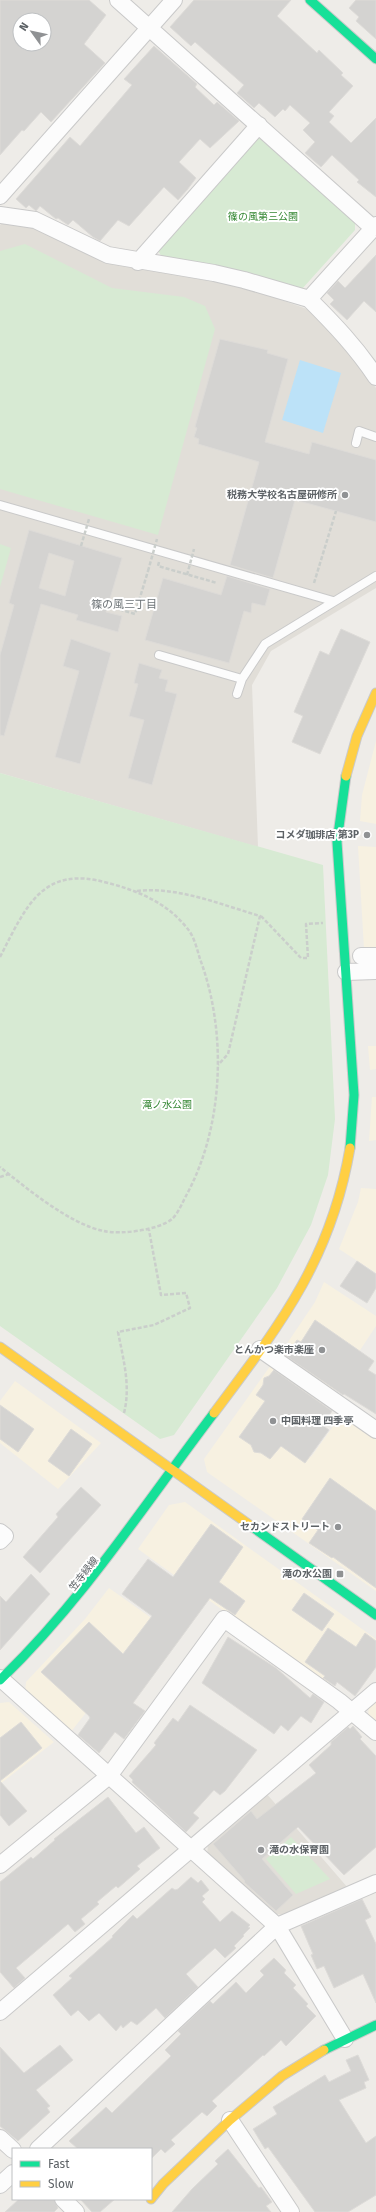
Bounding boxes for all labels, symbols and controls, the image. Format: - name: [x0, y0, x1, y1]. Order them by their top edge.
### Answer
- north arrow: [12, 12, 52, 52]
- text: N: [17, 20, 31, 33]
- park label: 篠の風第三公園: [228, 211, 298, 223]
- place label: 税務大学校名古屋研修所: [227, 489, 337, 501]
- marker: 税務大学校名古屋研修所: [340, 490, 350, 500]
- district label: 篠の風三丁目: [91, 598, 157, 611]
- place label: コメダ珈琲店 第3P: [275, 829, 359, 841]
- marker: コメダ珈琲店 第3P: [362, 830, 372, 840]
- park label: 滝ノ水公園: [142, 1099, 192, 1111]
- place label: とんかつ楽市楽座: [234, 1344, 314, 1356]
- marker: とんかつ楽市楽座: [317, 1345, 327, 1355]
- place label: 中国料理 四季亭: [281, 1415, 353, 1427]
- marker: 中国料理 四季亭: [268, 1416, 278, 1426]
- place label: セカンドストリート: [240, 1521, 330, 1533]
- marker: セカンドストリート: [333, 1522, 343, 1532]
- street label: 笠寺緑線: [67, 1555, 101, 1593]
- place label: 滝の水公園: [282, 1568, 332, 1580]
- marker: 滝の水公園: [335, 1569, 345, 1579]
- place label: 滝の水保育園: [269, 1844, 329, 1856]
- marker: 滝の水保育園: [256, 1845, 266, 1855]
- legend: [12, 2148, 152, 2200]
- text: Fast: [48, 2157, 70, 2171]
- text: Slow: [48, 2177, 74, 2191]

